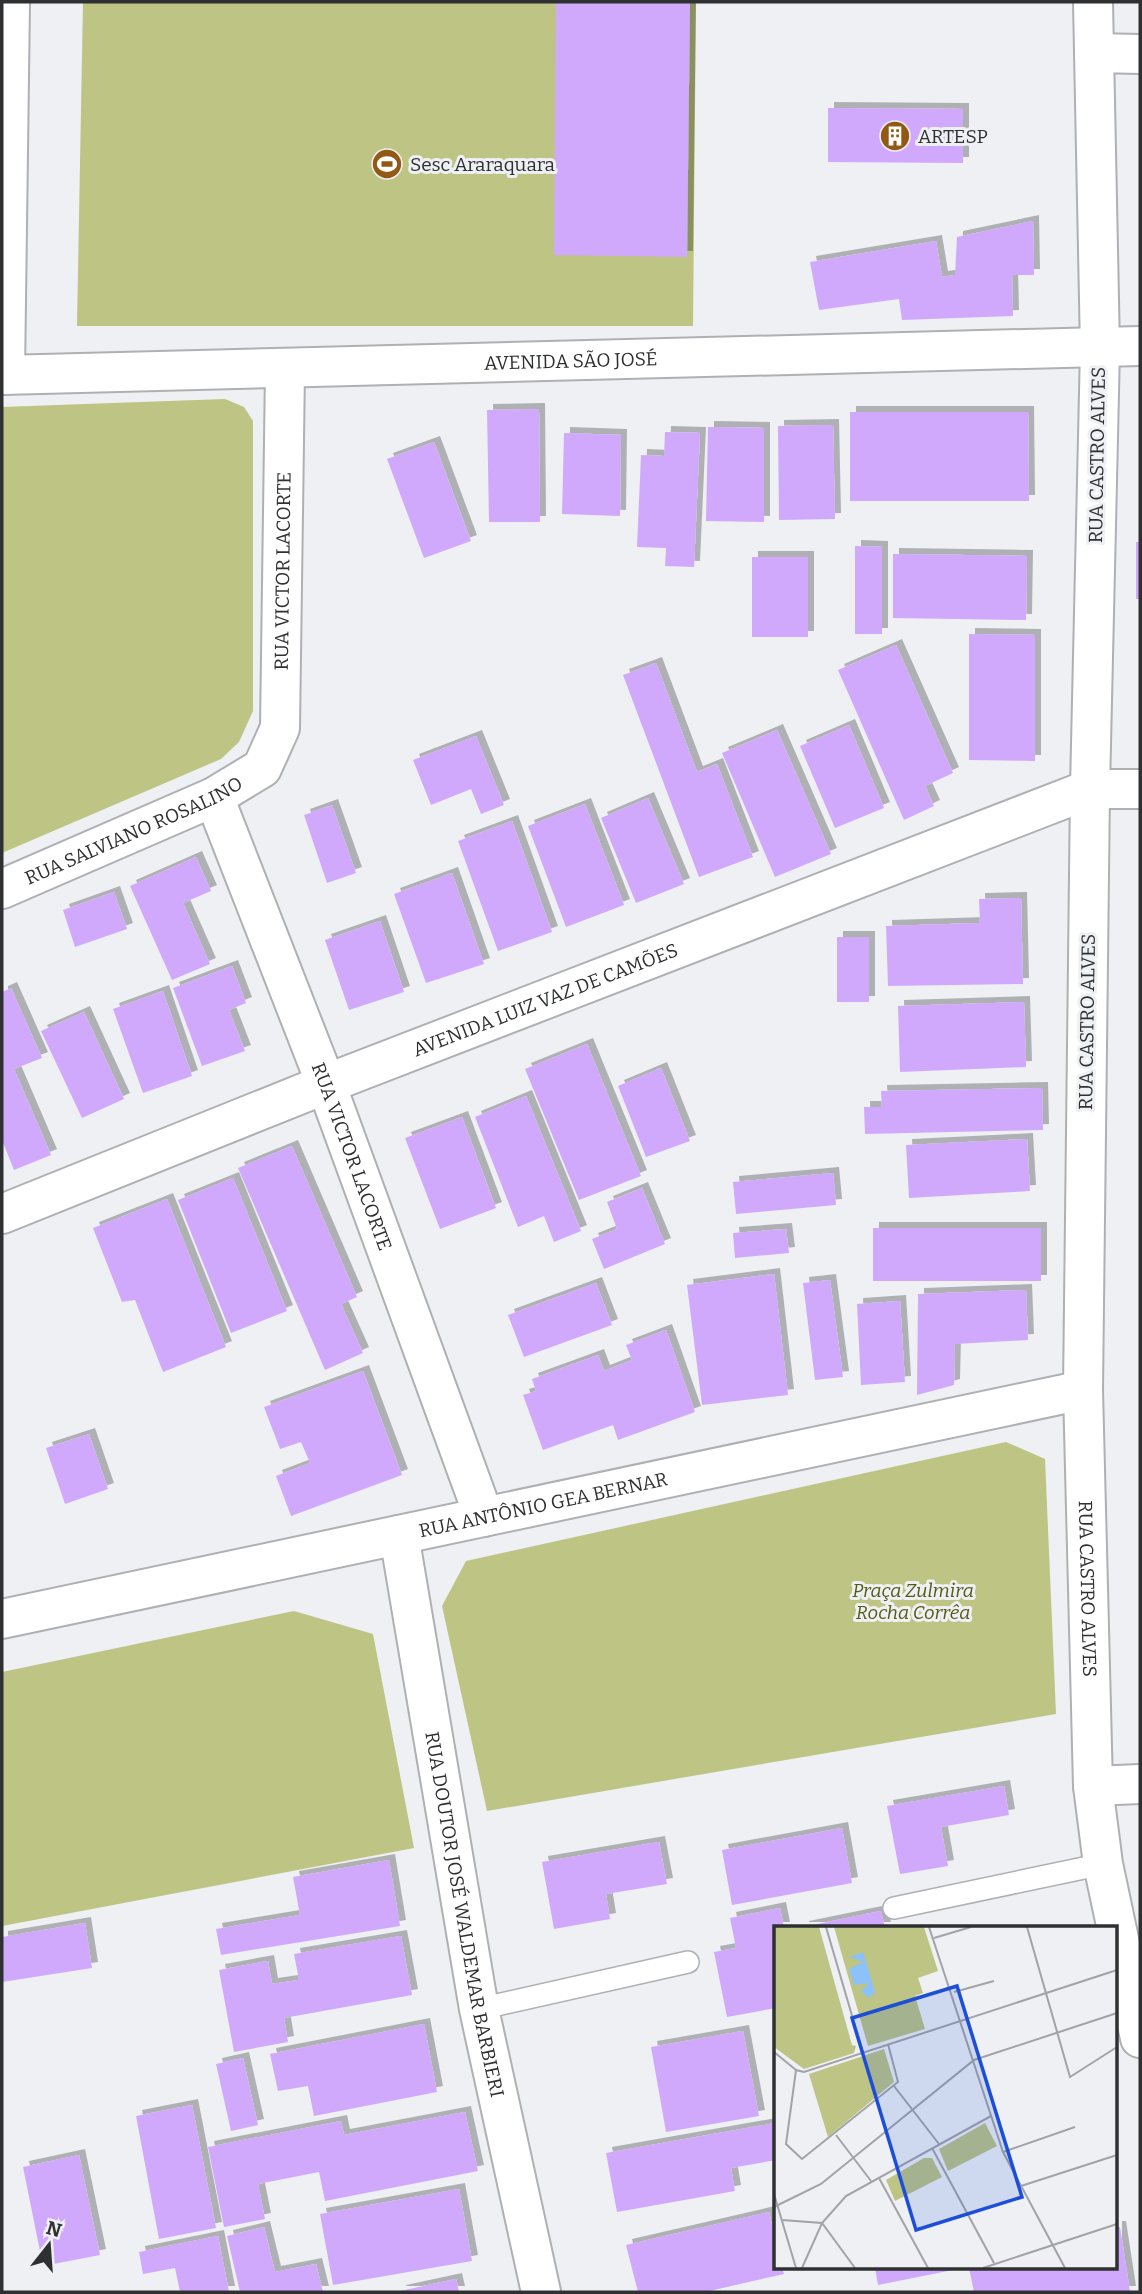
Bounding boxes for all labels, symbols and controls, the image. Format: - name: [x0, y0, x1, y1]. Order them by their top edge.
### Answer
- building icon: ARTESP: [878, 119, 912, 153]
- place label: ARTESP: [918, 125, 988, 148]
- sports icon: Sesc Araraquara: [370, 147, 404, 181]
- place label: Sesc Araraquara: [410, 153, 556, 176]
- street label: AVENIDA SÃO JOSÉ: [484, 347, 658, 374]
- street label: RUA CASTRO ALVES: [1084, 367, 1110, 543]
- street label: RUA VICTOR LACORTE: [269, 472, 295, 671]
- street label: RUA SALVIANO ROSALINO: [21, 771, 247, 889]
- street label: RUA CASTRO ALVES: [1074, 934, 1100, 1110]
- street label: AVENIDA LUIZ VAZ DE CAMÕES: [409, 938, 681, 1061]
- street label: RUA VICTOR LACORTE: [307, 1059, 397, 1253]
- street label: RUA ANTÔNIO GEA BERNAR: [417, 1467, 670, 1542]
- street label: RUA CASTRO ALVES: [1074, 1500, 1102, 1677]
- park label: Praça Zulmira Rocha Corrêa: [852, 1579, 974, 1624]
- street label: RUA DOUTOR JOSÉ WALDEMAR BARBIERI: [421, 1730, 509, 2099]
- inset map: [774, 1926, 1118, 2270]
- north arrow: [14, 2210, 84, 2280]
- text: N: [43, 2216, 65, 2242]

